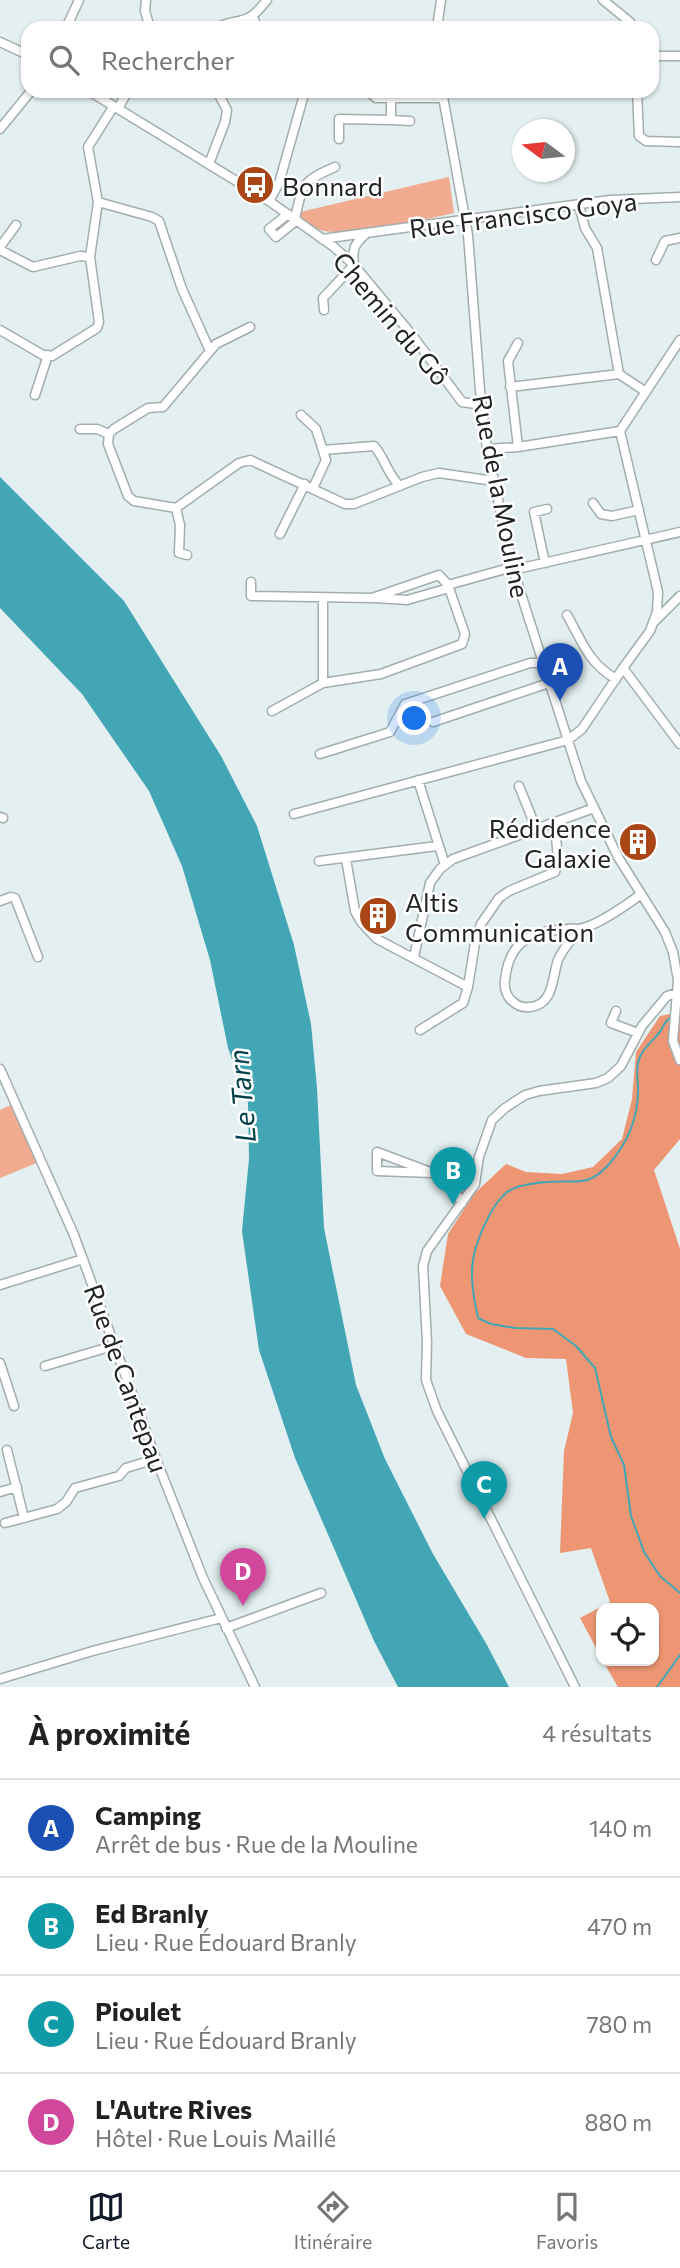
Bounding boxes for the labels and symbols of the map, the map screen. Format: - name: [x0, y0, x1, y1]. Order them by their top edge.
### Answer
- north arrow: [512, 119, 575, 182]
- bus stop icon: Bonnard: [234, 164, 276, 206]
- place label: Bonnard: [282, 170, 383, 201]
- street label: Rue Francisco Goya: [407, 185, 639, 243]
- street label: Chemin du Gô: [327, 245, 457, 391]
- street label: Rue de la Mouline: [467, 392, 537, 600]
- pin: A: [537, 643, 583, 701]
- your location: [397, 701, 431, 735]
- place label: Rédidence Galaxie: [489, 812, 611, 873]
- building icon: Rédidence Galaxie: [617, 821, 659, 863]
- place label: Altis Communication: [405, 886, 594, 947]
- building icon: Altis Communication: [357, 895, 399, 937]
- water label: Le Tarn: [220, 1048, 262, 1144]
- pin: B: [430, 1147, 476, 1205]
- street label: Rue de Cantepau: [79, 1280, 175, 1476]
- pin: C: [461, 1461, 507, 1519]
- pin: D: [220, 1548, 266, 1606]

